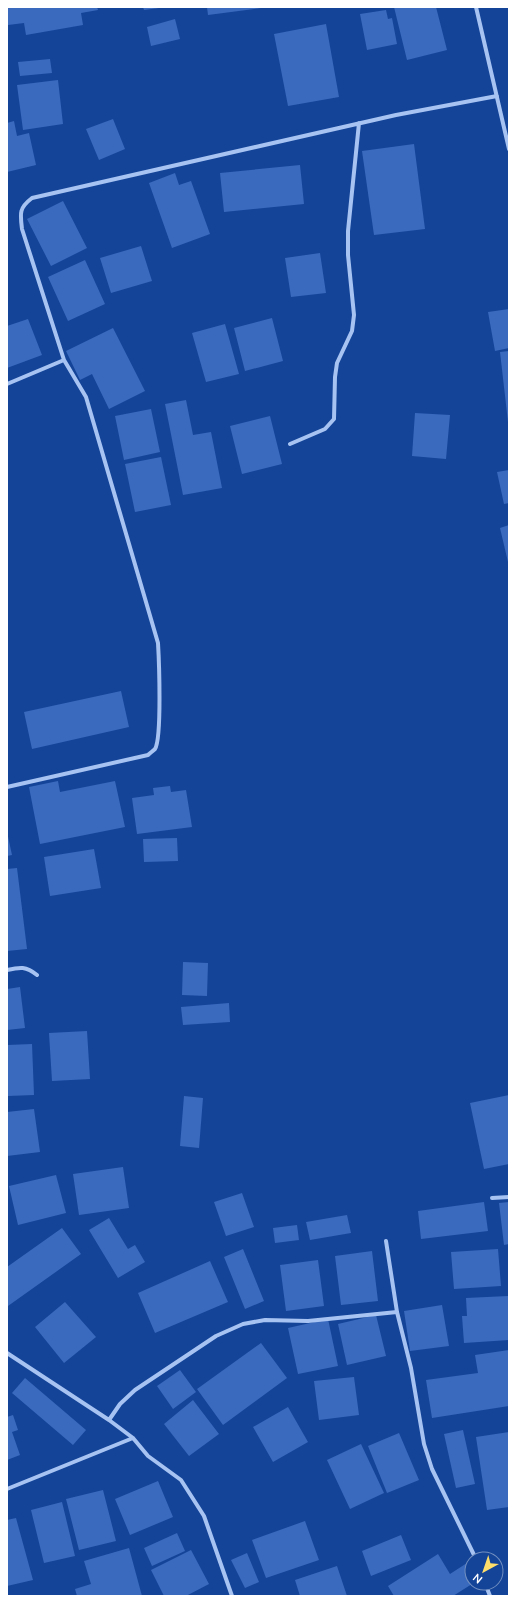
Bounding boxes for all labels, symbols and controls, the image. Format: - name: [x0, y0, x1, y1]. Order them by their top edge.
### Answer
- north arrow: [464, 1551, 504, 1591]
- text: N: [470, 1570, 486, 1587]

